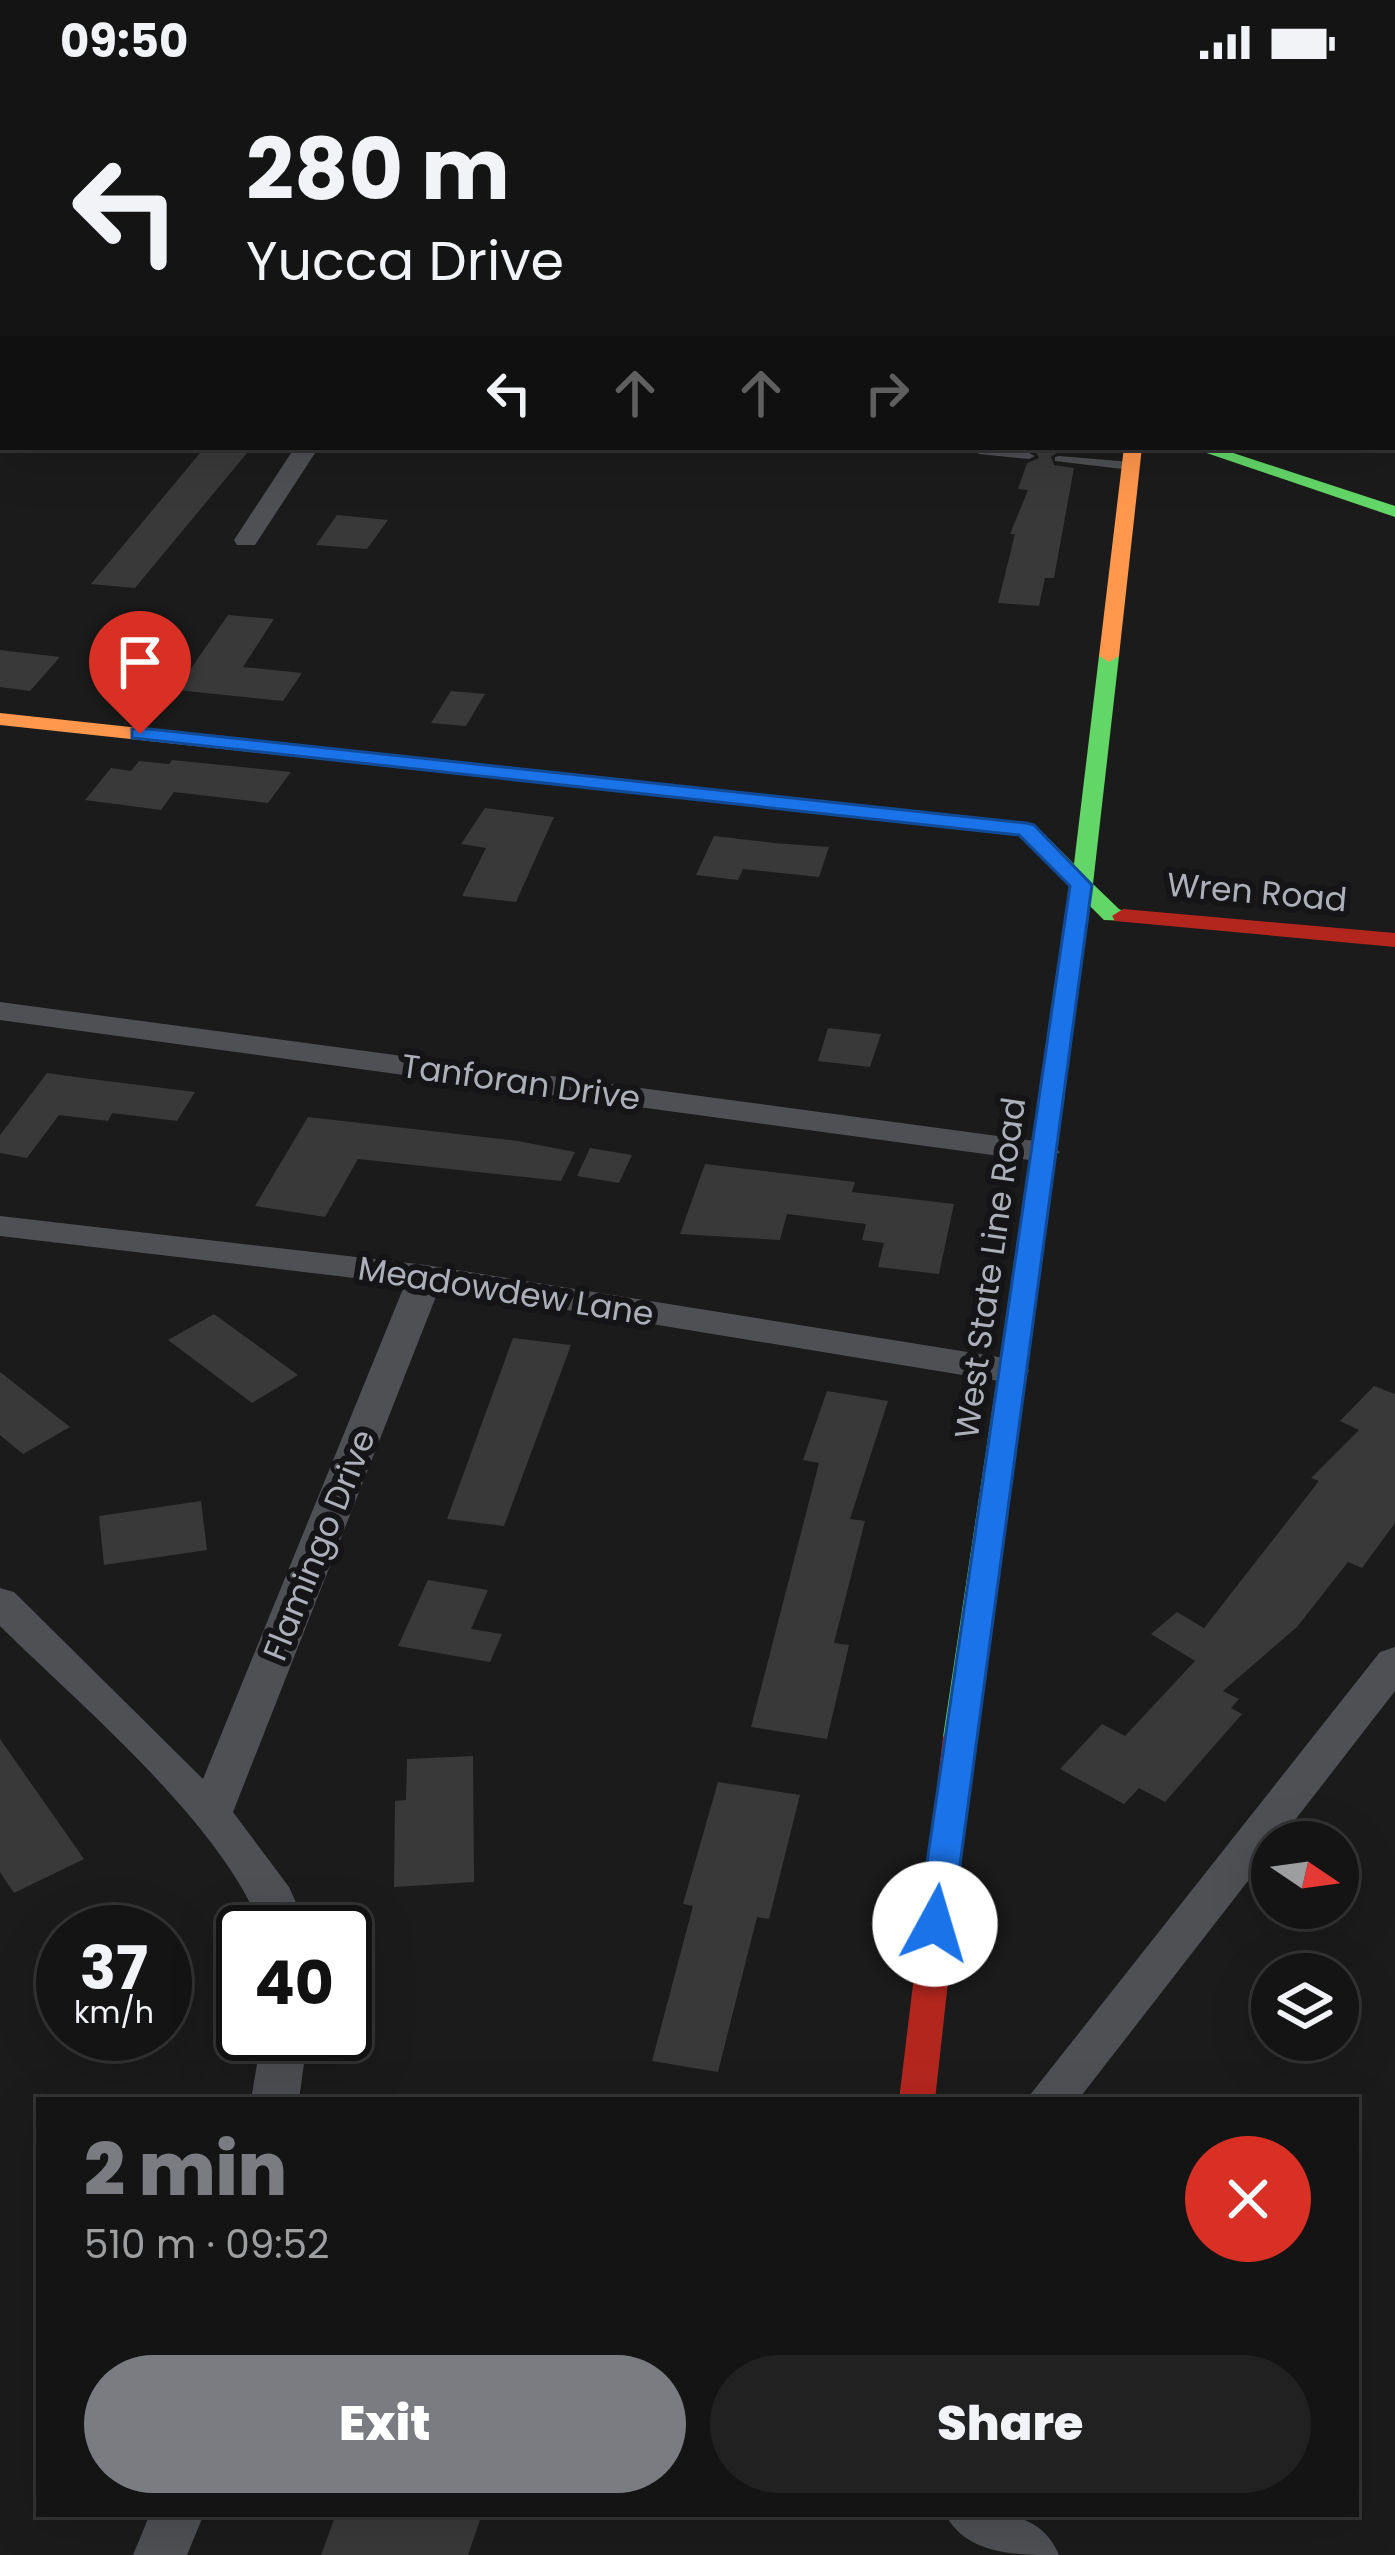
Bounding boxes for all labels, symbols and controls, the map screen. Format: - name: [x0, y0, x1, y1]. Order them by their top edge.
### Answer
- text: 09:50: [60, 10, 188, 73]
- text: 280 m: [246, 111, 510, 228]
- icon: left: [48, 132, 204, 288]
- text: Yucca Drive: [246, 223, 564, 299]
- icon: left: [476, 360, 542, 426]
- icon: ahead: [602, 360, 668, 426]
- icon: ahead: [728, 360, 794, 426]
- icon: right: [854, 360, 920, 426]
- pin: [89, 611, 191, 734]
- icon: arrive: [107, 629, 173, 695]
- street label: Wren Road: [1165, 861, 1349, 923]
- street label: Tanforan Drive: [399, 1042, 643, 1122]
- street label: West State Line Road: [943, 1094, 1037, 1442]
- street label: Meadowdew Lane: [355, 1244, 657, 1338]
- street label: Flamingo Drive: [251, 1422, 387, 1668]
- north arrow: [1251, 1821, 1359, 1929]
- map controls: [1251, 1821, 1359, 2061]
- position arrow: [872, 1861, 998, 1987]
- speed limit sign: 40: [216, 1905, 372, 2061]
- text: 37: [80, 1926, 148, 2010]
- button: layers: [1251, 1953, 1359, 2061]
- text: km/h: [74, 1991, 154, 2034]
- text: 2 min: [84, 2119, 287, 2220]
- button: close: [1185, 2136, 1311, 2262]
- text: 510 m · 09:52: [84, 2217, 329, 2272]
- button: Exit: [84, 2355, 686, 2493]
- button: Share: [710, 2355, 1311, 2493]

